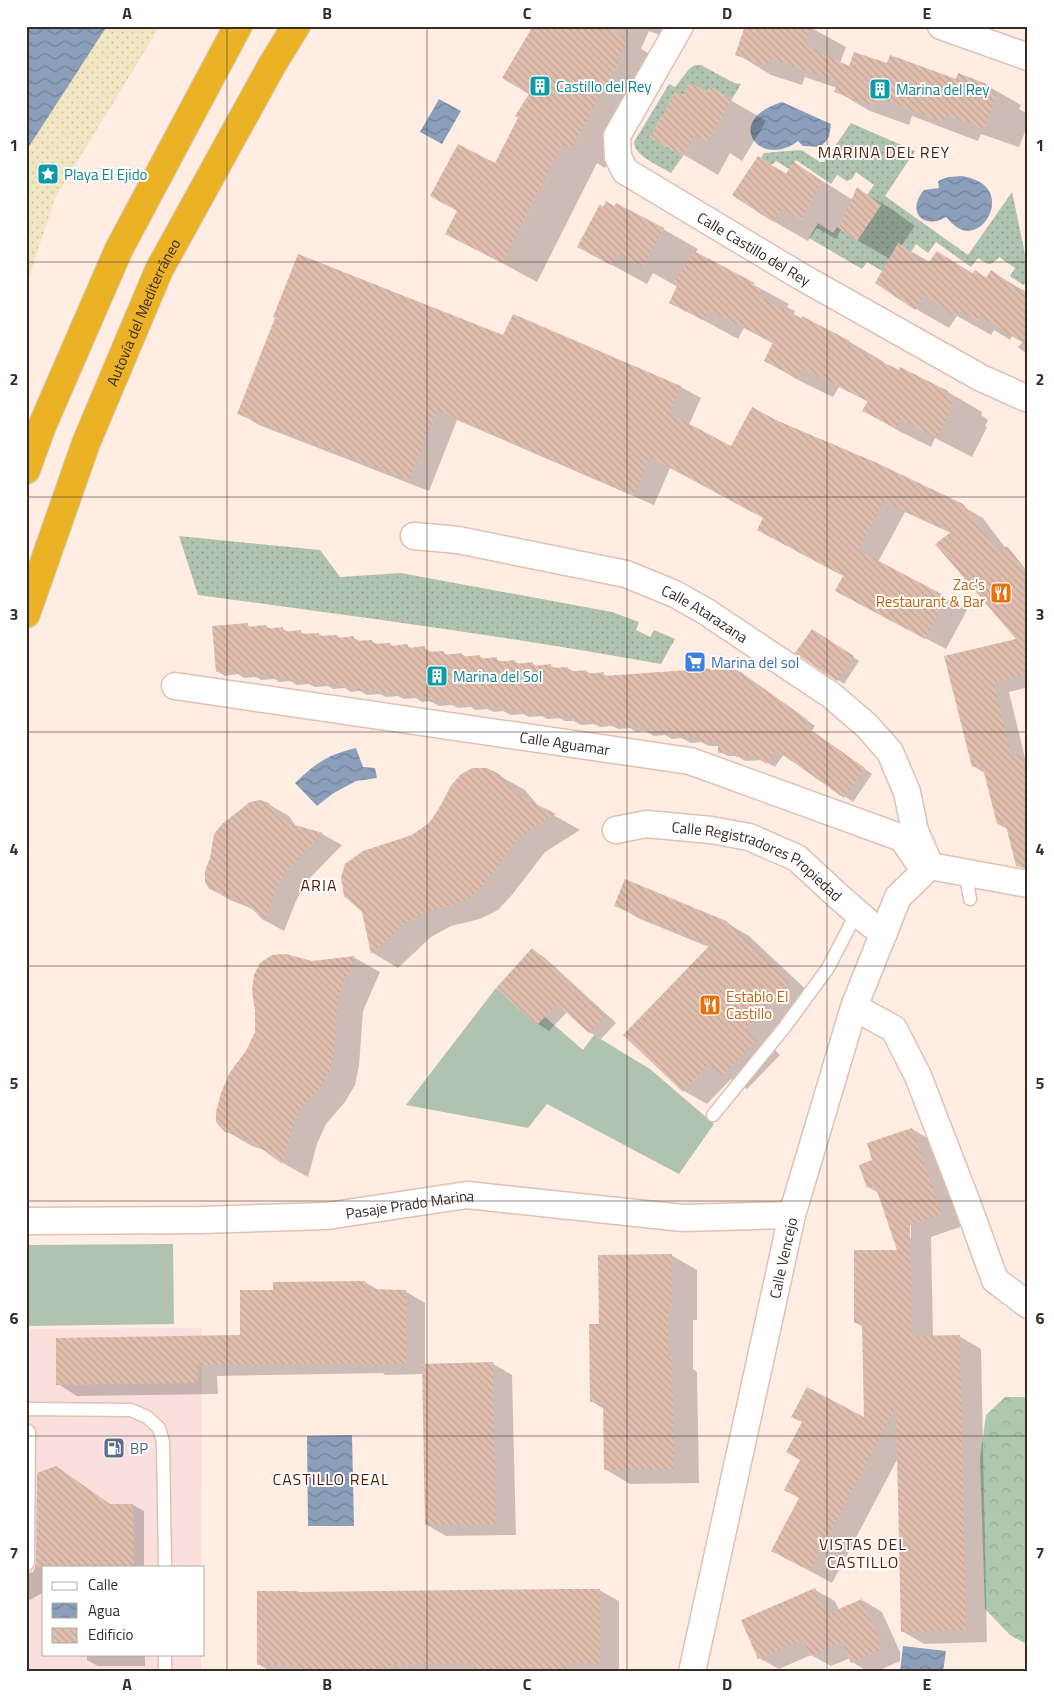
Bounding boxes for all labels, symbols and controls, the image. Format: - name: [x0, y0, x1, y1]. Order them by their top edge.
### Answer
- text: A: [122, 1, 132, 25]
- text: B: [322, 1, 332, 25]
- text: C: [523, 1, 532, 25]
- text: D: [722, 1, 732, 25]
- text: E: [923, 1, 932, 25]
- building icon: Castillo del Rey: [528, 74, 552, 98]
- place label: Castillo del Rey: [556, 75, 651, 98]
- building icon: Marina del Rey: [868, 77, 892, 101]
- place label: Marina del Rey: [896, 78, 990, 101]
- text: 1: [10, 133, 18, 157]
- text: 1: [1036, 133, 1044, 157]
- district label: MARINA DEL REY: [818, 140, 950, 164]
- place icon: Playa El Ejido: [36, 162, 60, 186]
- place label: Playa El Ejido: [64, 163, 148, 186]
- street label: Calle Castillo del Rey: [693, 205, 815, 291]
- street label: Autovía del Mediterráneo: [100, 234, 186, 389]
- text: 2: [10, 367, 18, 391]
- text: 2: [1036, 367, 1044, 391]
- place label: Zac's Restaurant & Bar: [876, 573, 985, 613]
- street label: Calle Atarazana: [658, 578, 753, 648]
- restaurant icon: Zac's Restaurant & Bar: [989, 581, 1013, 605]
- text: 3: [10, 602, 18, 626]
- text: 3: [1036, 602, 1044, 626]
- supermarket icon: Marina del sol: [683, 650, 707, 674]
- place label: Marina del sol: [711, 651, 799, 674]
- building icon: Marina del Sol: [425, 664, 449, 688]
- place label: Marina del Sol: [453, 665, 542, 688]
- street label: Calle Aguamar: [518, 725, 611, 761]
- street label: Calle Registradores Propiedad: [671, 815, 848, 906]
- text: 4: [10, 837, 19, 861]
- text: 4: [1036, 837, 1045, 861]
- district label: ARIA: [301, 873, 337, 897]
- place label: Establo El Castillo: [726, 985, 788, 1025]
- restaurant icon: Establo El Castillo: [698, 993, 722, 1017]
- text: 5: [10, 1071, 19, 1095]
- text: 5: [1036, 1071, 1045, 1095]
- street label: Pasaje Prado Marina: [344, 1184, 476, 1225]
- street label: Calle Vencejo: [763, 1215, 803, 1301]
- text: 6: [10, 1306, 19, 1330]
- text: 6: [1036, 1306, 1045, 1330]
- fuel station icon: BP: [102, 1436, 126, 1460]
- place label: BP: [130, 1437, 148, 1460]
- district label: CASTILLO REAL: [272, 1467, 390, 1491]
- district label: VISTAS DEL CASTILLO: [819, 1532, 907, 1574]
- text: 7: [10, 1541, 18, 1565]
- text: 7: [1036, 1541, 1044, 1565]
- legend: [42, 1566, 205, 1656]
- text: Calle: [88, 1573, 118, 1596]
- text: Agua: [88, 1599, 120, 1622]
- text: Edificio: [88, 1623, 133, 1646]
- text: A: [122, 1672, 132, 1696]
- text: B: [322, 1672, 332, 1696]
- text: C: [523, 1672, 532, 1696]
- text: D: [722, 1672, 732, 1696]
- text: E: [923, 1672, 932, 1696]

